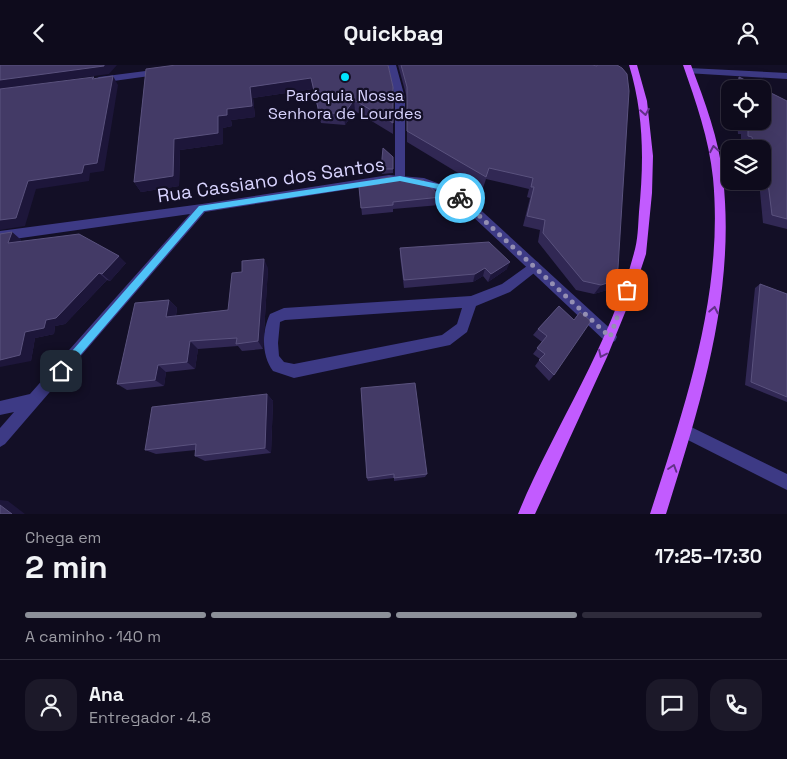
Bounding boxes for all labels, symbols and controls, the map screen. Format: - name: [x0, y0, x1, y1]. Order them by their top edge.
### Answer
- icon: back: [25, 19, 53, 47]
- text: Quickbag: [343, 19, 444, 47]
- icon: person: [734, 19, 762, 47]
- marker: Paróquia Nossa Senhora de Lourdes: [339, 71, 351, 83]
- map controls: [721, 80, 771, 190]
- button: locate: [721, 80, 771, 130]
- place label: Paróquia Nossa Senhora de Lourdes: [268, 85, 422, 124]
- one-way arrow: [640, 108, 650, 116]
- button: layers: [721, 140, 771, 190]
- one-way arrow: [710, 144, 720, 153]
- street label: Rua Cassiano dos Santos: [156, 152, 386, 208]
- courier: [435, 173, 485, 223]
- icon: bike: [446, 184, 474, 212]
- pin: [606, 269, 648, 311]
- icon: bag: [613, 276, 641, 304]
- one-way arrow: [708, 306, 719, 315]
- one-way arrow: [597, 349, 608, 358]
- pin: [40, 350, 82, 392]
- icon: home: [47, 357, 75, 385]
- one-way arrow: [667, 464, 677, 472]
- text: Chega em: [25, 527, 101, 548]
- text: 17:25–17:30: [655, 544, 762, 569]
- text: 2 min: [25, 547, 108, 587]
- text: A caminho · 140 m: [25, 626, 161, 647]
- button: person: [25, 679, 77, 731]
- button: chat: [646, 679, 698, 731]
- button: phone: [710, 679, 762, 731]
- text: Ana: [89, 682, 124, 707]
- text: Entregador · 4.8: [89, 707, 211, 728]

